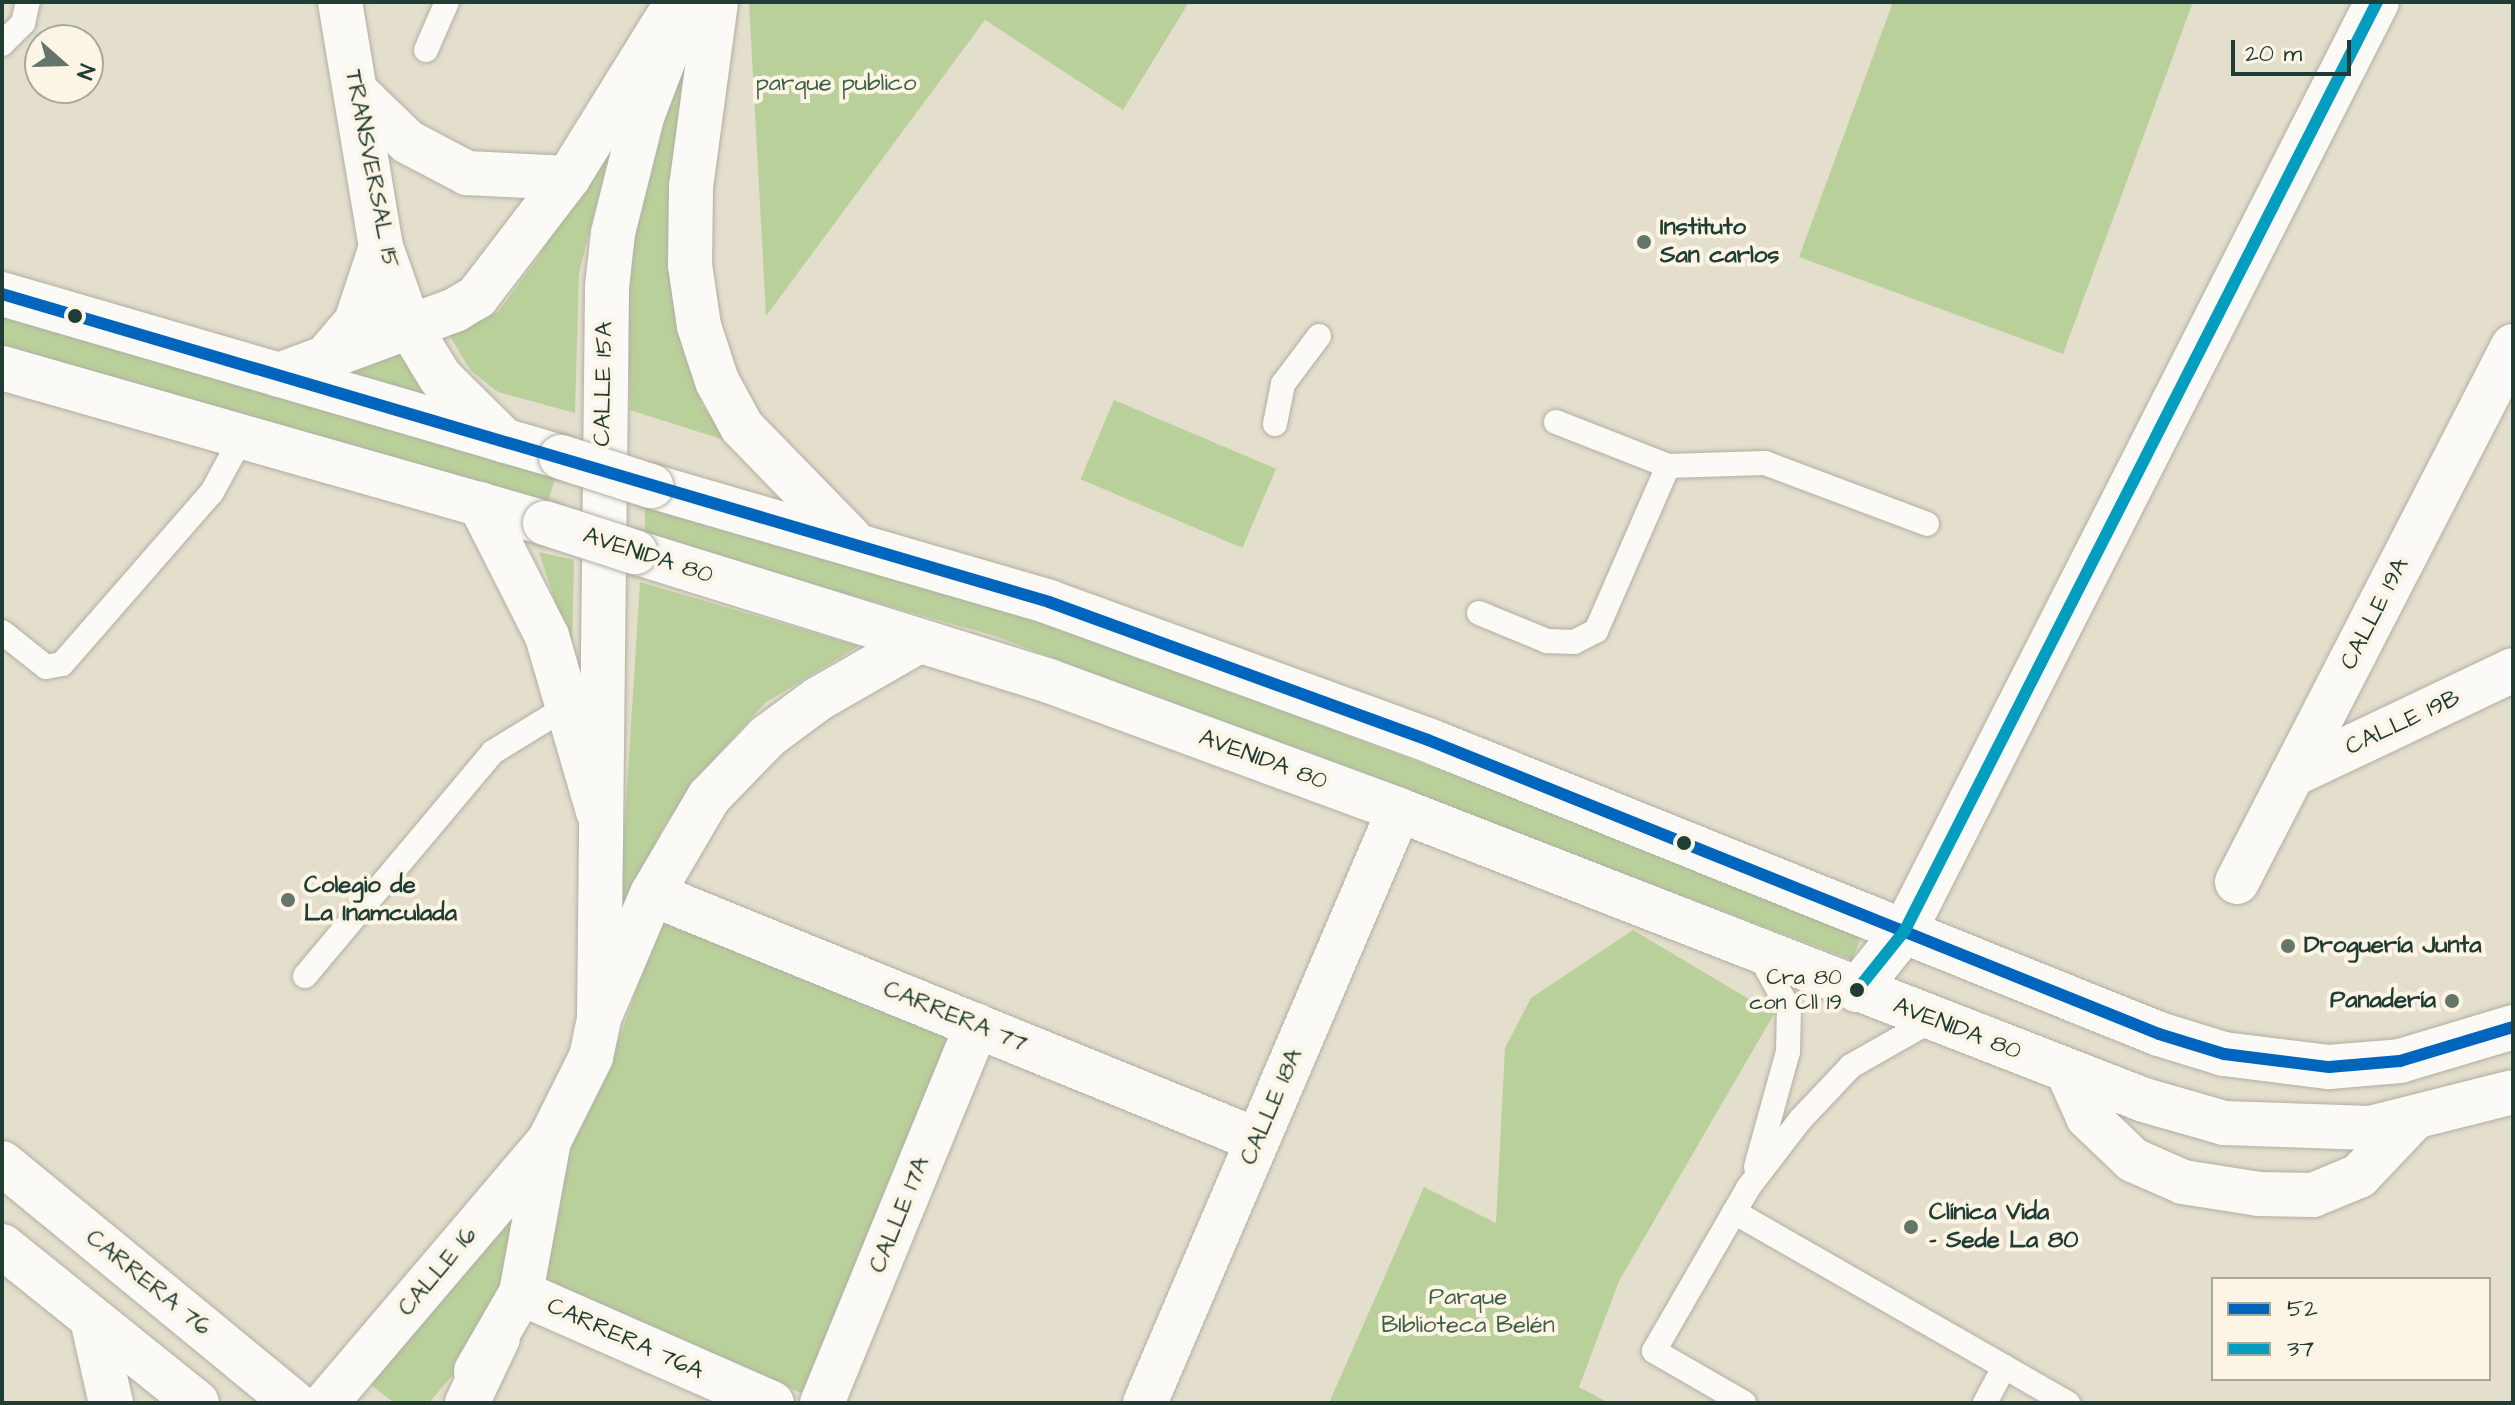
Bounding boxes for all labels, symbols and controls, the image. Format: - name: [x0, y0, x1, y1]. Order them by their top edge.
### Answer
- north arrow: [24, 24, 104, 104]
- scale bar: [2235, 24, 2355, 74]
- text: 20 m: [2245, 37, 2302, 71]
- text: N: [68, 60, 102, 83]
- street label: TRANSVERSAL 15: [338, 67, 404, 271]
- park label: parque publico: [755, 70, 917, 98]
- place label: Instituto San carlos: [1660, 214, 1779, 270]
- marker: Instituto San carlos: [1635, 233, 1653, 251]
- unlabelled marker: [67, 308, 83, 324]
- street label: CALLE 15A: [589, 321, 619, 447]
- street label: AVENIDA 80: [580, 522, 716, 590]
- street label: CALLE 19A: [2335, 553, 2415, 675]
- street label: CALLE 19B: [2341, 684, 2465, 762]
- street label: AVENIDA 80: [1195, 723, 1331, 797]
- unlabelled marker: [1676, 835, 1692, 851]
- place label: Colegio de La Inamculada: [304, 872, 457, 928]
- marker: Colegio de La Inamculada: [279, 891, 297, 909]
- place label: Droguería Junta: [2304, 932, 2481, 960]
- marker: Droguería Junta: [2279, 937, 2297, 955]
- place label: Cra 80 con Cll 19: [1749, 964, 1842, 1016]
- street label: CARRERA 77: [879, 975, 1031, 1059]
- marker: Cra 80 con Cll 19: [1849, 982, 1865, 998]
- place label: Panadería: [2330, 987, 2436, 1015]
- street label: AVENIDA 80: [1889, 991, 2025, 1067]
- marker: Panadería: [2443, 992, 2461, 1010]
- street label: CALLE 18A: [1235, 1045, 1309, 1169]
- street label: CALLE 17A: [864, 1153, 936, 1277]
- place label: Clínica Vida - Sede La 80: [1929, 1199, 2079, 1255]
- marker: Clínica Vida - Sede La 80: [1900, 1216, 1922, 1238]
- street label: CALLE 16: [392, 1222, 484, 1322]
- street label: CARRERA 76: [80, 1224, 216, 1342]
- legend: [2211, 1277, 2491, 1381]
- park label: Parque BIblioteca Belén: [1381, 1284, 1555, 1340]
- street label: CARRERA 76A: [542, 1292, 708, 1386]
- text: 52: [2287, 1292, 2318, 1326]
- text: 37: [2287, 1332, 2314, 1366]

